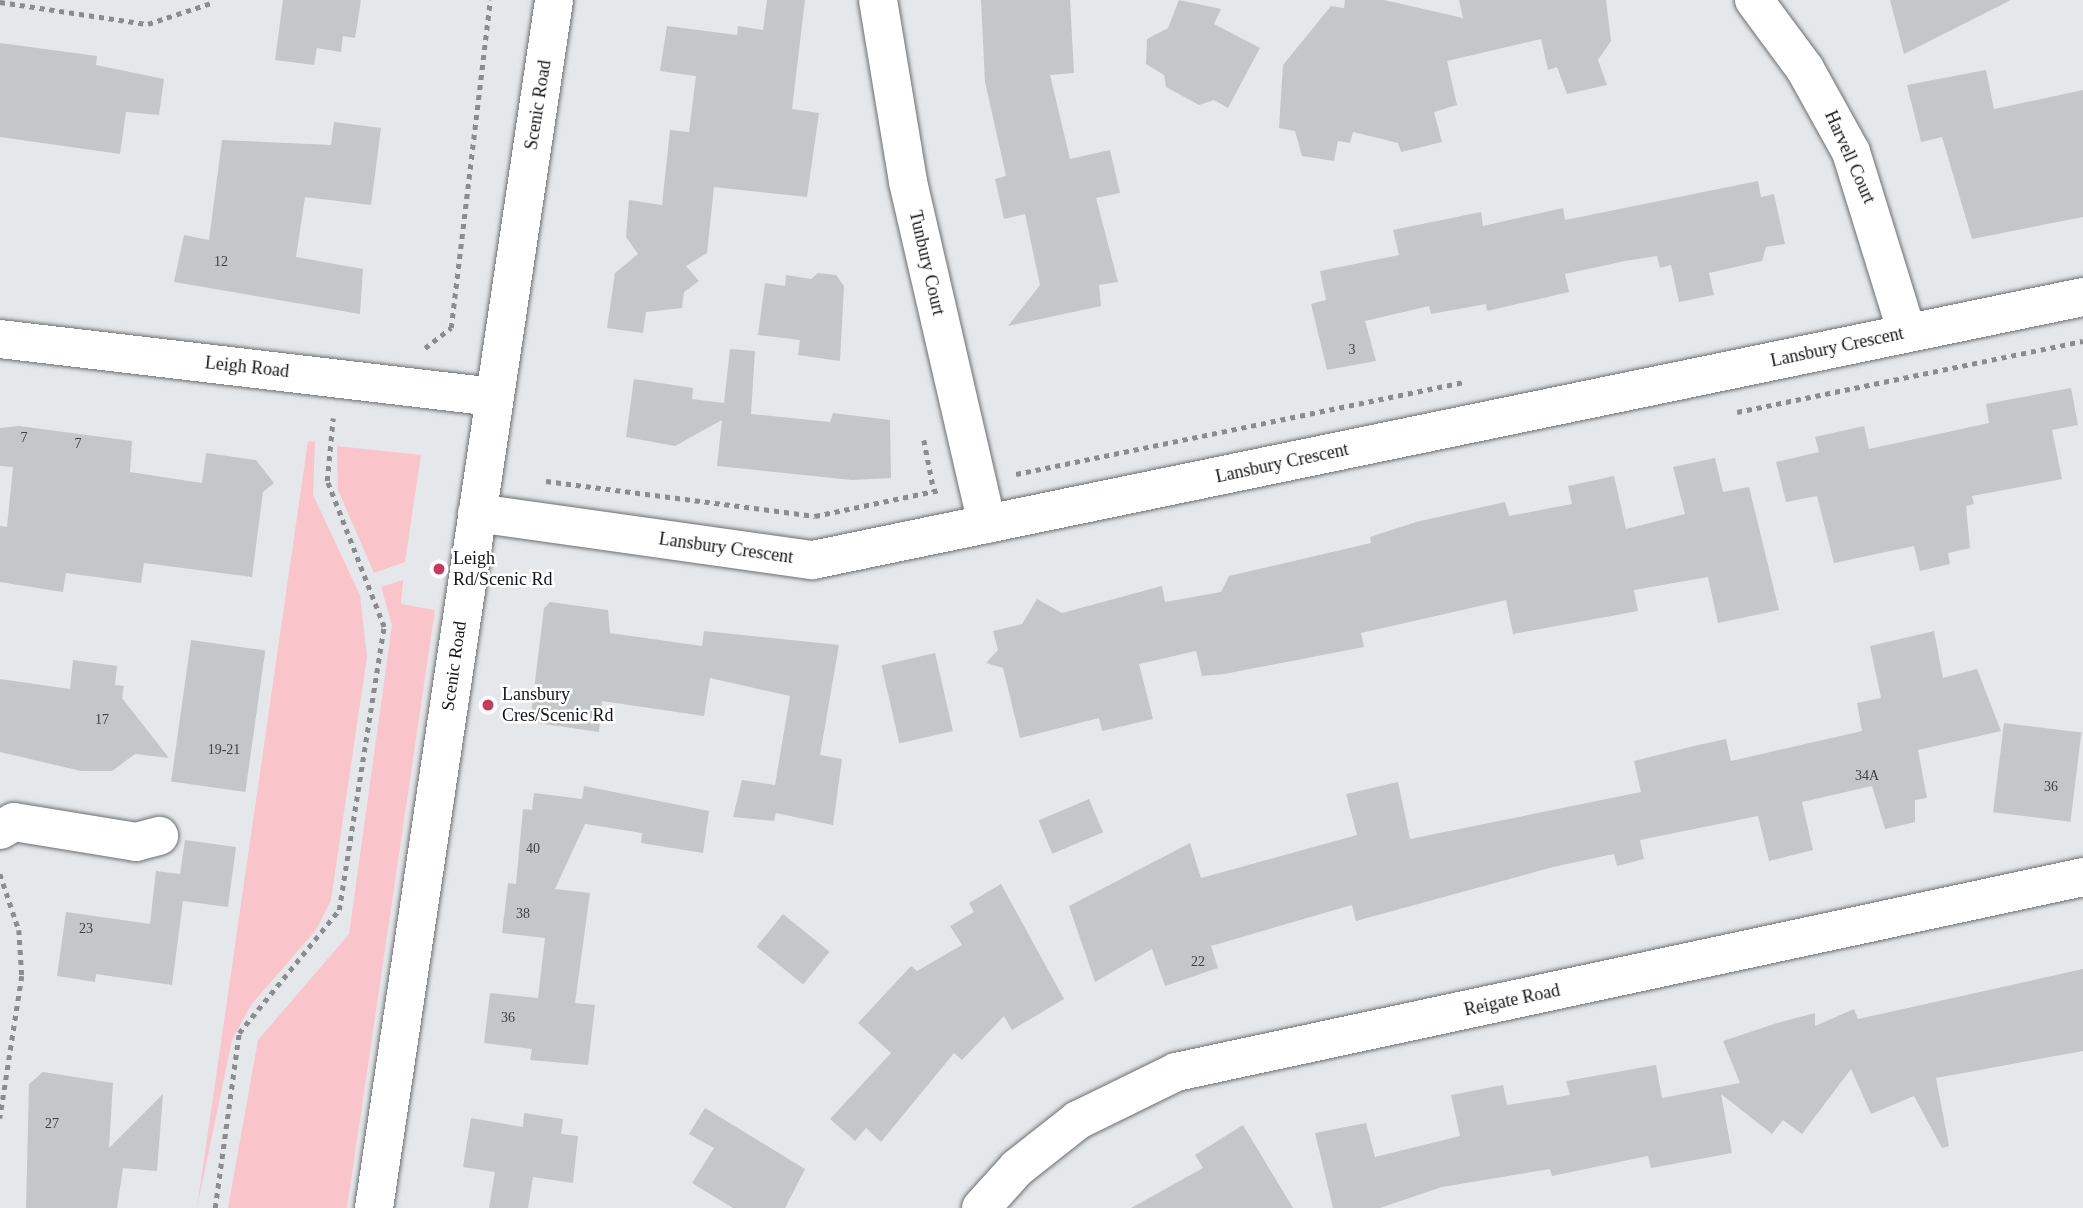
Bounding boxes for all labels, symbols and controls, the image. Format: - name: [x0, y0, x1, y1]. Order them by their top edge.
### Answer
- street label: Scenic Road: [520, 59, 556, 151]
- street label: Harvell Court: [1820, 107, 1880, 207]
- street label: Tunbury Court: [904, 209, 950, 317]
- house number: 12: [214, 254, 228, 270]
- street label: Lansbury Crescent: [1769, 322, 1905, 372]
- house number: 3: [1348, 342, 1356, 358]
- street label: Leigh Road: [204, 352, 290, 382]
- house number: 7: [20, 430, 28, 446]
- house number: 7: [74, 436, 82, 452]
- street label: Lansbury Crescent: [1214, 438, 1350, 488]
- street label: Lansbury Crescent: [657, 528, 795, 568]
- place label: Leigh Rd/Scenic Rd: [453, 548, 552, 590]
- marker: Leigh Rd/Scenic Rd: [431, 561, 447, 577]
- street label: Scenic Road: [437, 620, 471, 712]
- place label: Lansbury Cres/Scenic Rd: [502, 684, 613, 726]
- marker: Lansbury Cres/Scenic Rd: [480, 697, 496, 713]
- house number: 17: [95, 712, 109, 728]
- house number: 19-21: [208, 742, 240, 758]
- house number: 34A: [1855, 768, 1879, 784]
- house number: 36: [2044, 779, 2058, 795]
- house number: 40: [526, 841, 540, 857]
- house number: 38: [516, 906, 530, 922]
- house number: 23: [79, 921, 93, 937]
- house number: 22: [1191, 954, 1205, 970]
- street label: Reigate Road: [1462, 979, 1562, 1021]
- house number: 36: [501, 1010, 515, 1026]
- house number: 27: [45, 1116, 59, 1132]

